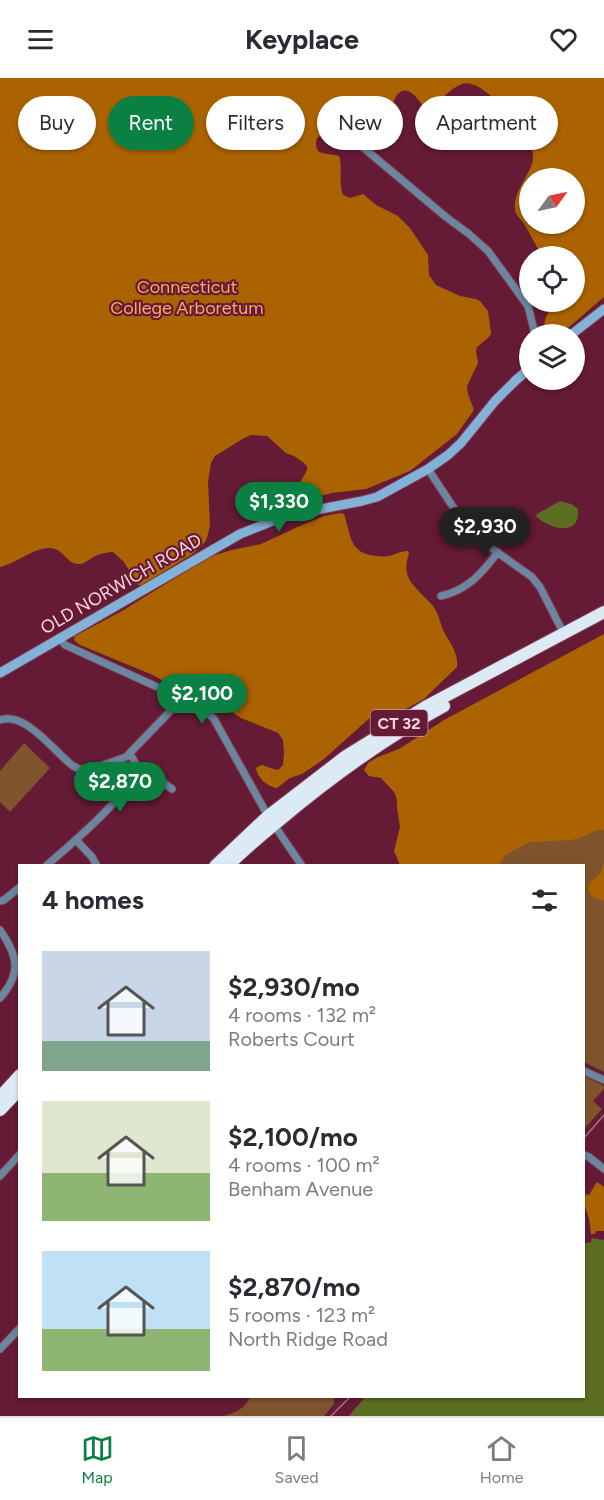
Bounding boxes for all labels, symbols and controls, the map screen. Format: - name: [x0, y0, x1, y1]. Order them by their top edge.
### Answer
- icon: menu: [24, 23, 57, 56]
- text: Keyplace: [245, 23, 359, 56]
- icon: heart: [547, 23, 580, 56]
- chip: Buy: [18, 96, 96, 150]
- chip: Rent: [108, 96, 194, 150]
- chip: Filters: [206, 96, 305, 150]
- chip: New: [317, 96, 403, 150]
- chip: Apartment: [415, 96, 558, 150]
- north arrow: [519, 168, 585, 234]
- map controls: [519, 168, 585, 390]
- button: locate: [519, 246, 585, 312]
- park label: Connecticut College Arboretum: [110, 276, 264, 319]
- button: layers: [519, 324, 585, 390]
- pin: $1,330: [230, 482, 328, 533]
- text: $1,330: [249, 489, 309, 513]
- pin: $2,930: [436, 507, 534, 558]
- text: $2,930: [453, 514, 517, 538]
- street label: OLD NORWICH ROAD: [37, 529, 205, 639]
- pin: $2,100: [153, 674, 251, 725]
- text: $2,100: [171, 681, 233, 705]
- road number: CT 32: [370, 710, 428, 736]
- pin: $2,870: [71, 762, 169, 813]
- text: $2,870: [88, 769, 152, 793]
- text: 4 homes: [42, 884, 144, 916]
- icon: filters: [528, 884, 561, 917]
- text: $2,930/mo: [228, 971, 360, 1003]
- icon: home: [90, 975, 162, 1047]
- text: 4 rooms · 132 m²: [228, 1003, 376, 1027]
- text: Roberts Court: [228, 1027, 355, 1051]
- text: $2,100/mo: [228, 1121, 358, 1153]
- icon: home: [90, 1125, 162, 1197]
- text: 4 rooms · 100 m²: [228, 1153, 380, 1177]
- text: Benham Avenue: [228, 1177, 373, 1201]
- text: $2,870/mo: [228, 1271, 360, 1303]
- icon: home: [90, 1275, 162, 1347]
- text: 5 rooms · 123 m²: [228, 1303, 375, 1327]
- text: North Ridge Road: [228, 1327, 388, 1351]
- tab: Map: [81, 1432, 114, 1487]
- tab: Saved: [275, 1432, 319, 1487]
- tab: Home: [480, 1432, 523, 1487]

